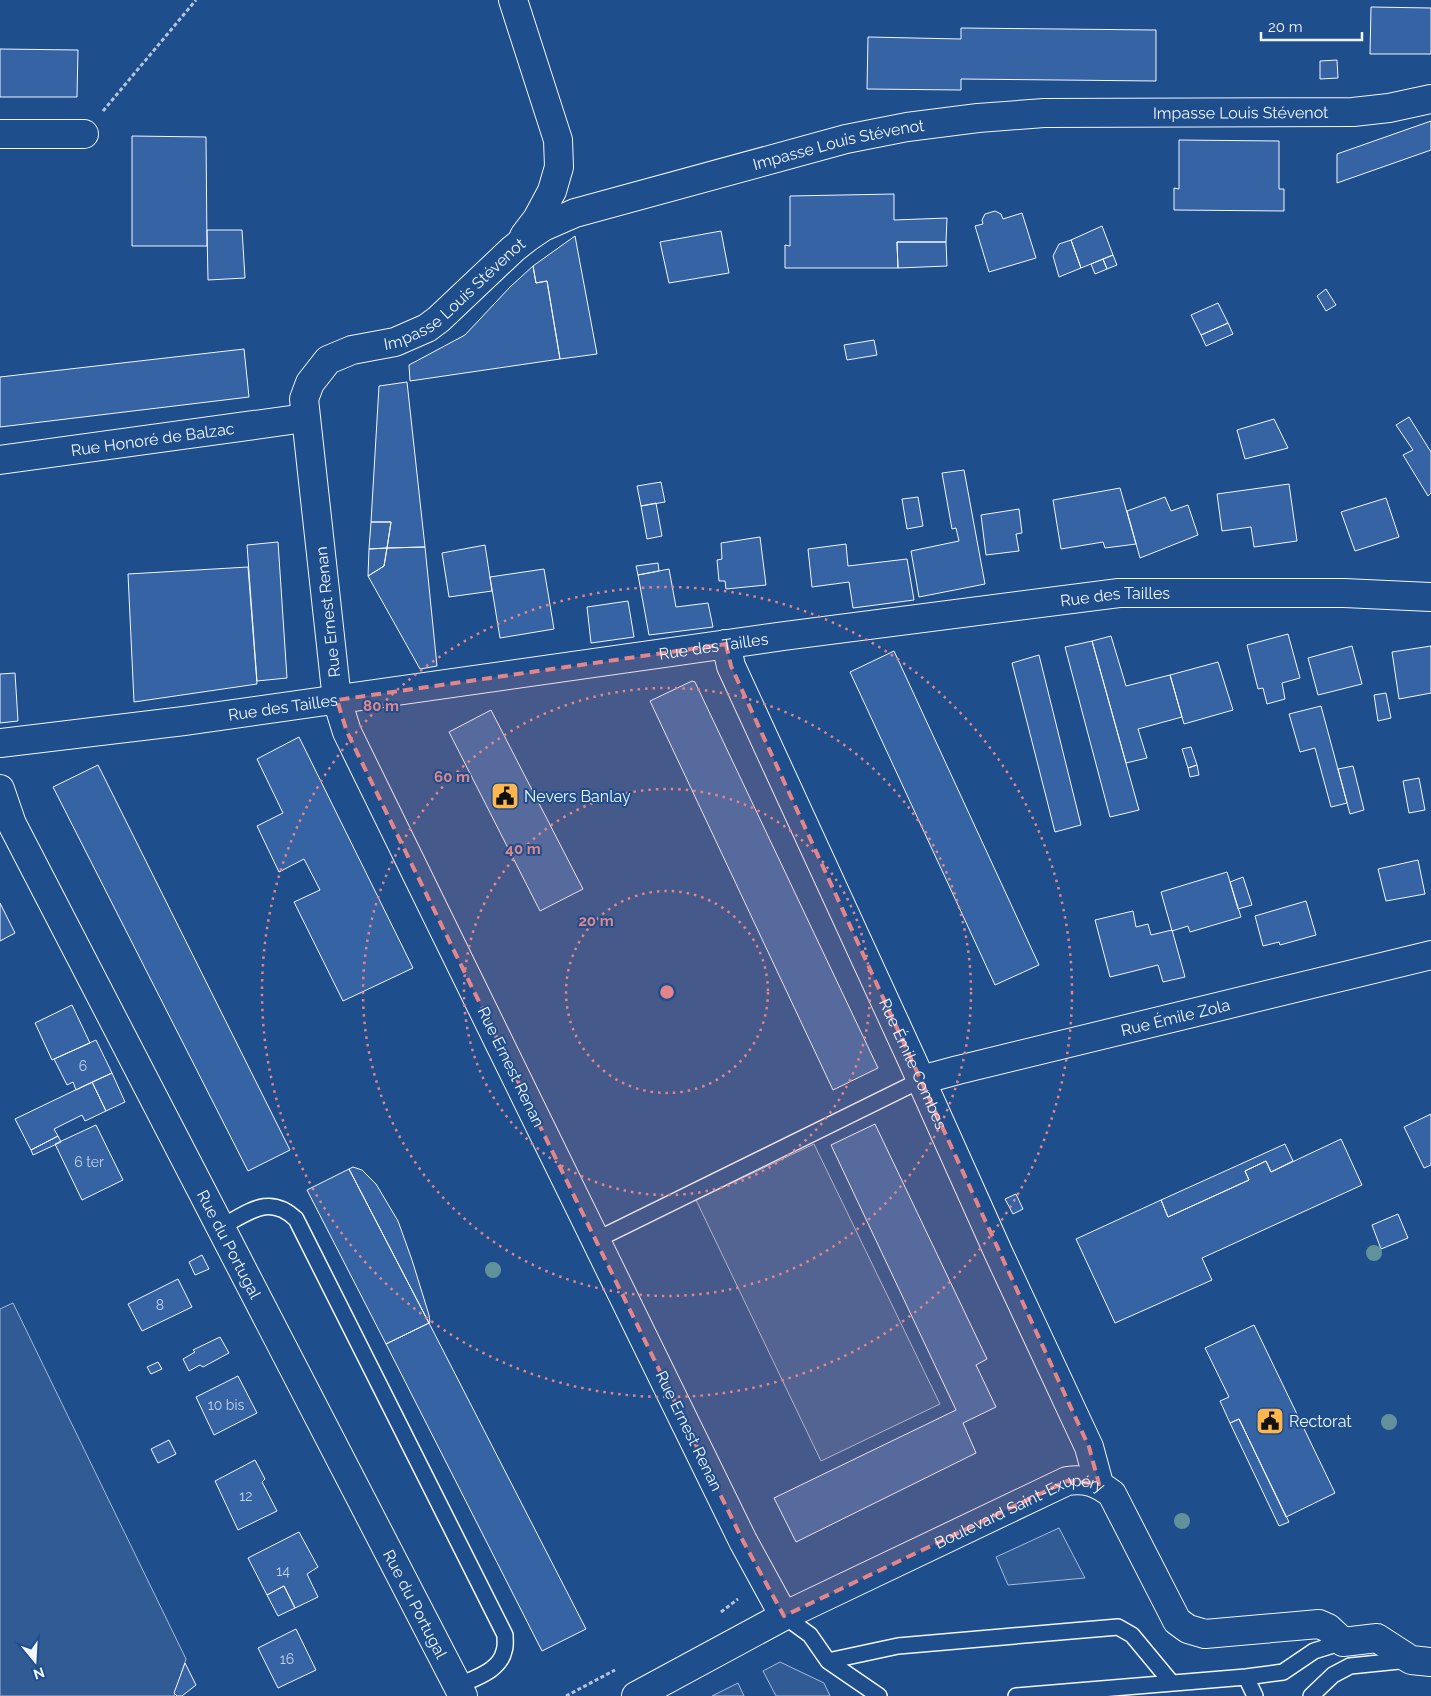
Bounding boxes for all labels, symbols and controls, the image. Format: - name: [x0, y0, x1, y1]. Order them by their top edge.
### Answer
- scale bar: [1261, 10, 1362, 42]
- text: 20 m: [1268, 18, 1303, 36]
- street label: Impasse Louis Stévenot: [1153, 103, 1329, 122]
- street label: Impasse Louis Stévenot: [751, 115, 926, 174]
- street label: Impasse Louis Stévenot: [382, 233, 529, 353]
- street label: Rue Honoré de Balzac: [70, 418, 236, 460]
- street label: Rue Ernest Renan: [312, 546, 344, 678]
- street label: Rue des Tailles: [1059, 583, 1170, 610]
- street label: Rue des Tailles: [657, 629, 770, 663]
- street label: Rue des Tailles: [227, 690, 339, 724]
- text: 80 m: [363, 697, 399, 715]
- text: 60 m: [434, 768, 470, 786]
- public building icon: Nevers Banlay: [490, 781, 520, 811]
- place label: Nevers Banlay: [524, 787, 631, 806]
- text: 40 m: [505, 840, 541, 858]
- text: 20 m: [578, 912, 614, 930]
- centre of rings: [658, 983, 676, 1001]
- street label: Rue Émile Combes: [875, 995, 951, 1132]
- street label: Rue Émile Zola: [1119, 995, 1232, 1040]
- street label: Rue Ernest Renan: [474, 1004, 548, 1130]
- house number: 6: [79, 1058, 87, 1074]
- house number: 6 ter: [74, 1154, 104, 1170]
- street label: Rue du Portugal: [193, 1187, 266, 1302]
- house number: 8: [156, 1297, 164, 1313]
- street label: Rue Ernest Renan: [652, 1368, 726, 1494]
- house number: 10 bis: [208, 1397, 245, 1413]
- public building icon: Rectorat: [1255, 1406, 1285, 1436]
- place label: Rectorat: [1289, 1412, 1352, 1431]
- street label: Boulevard Saint-Exupéry: [931, 1470, 1108, 1552]
- house number: 12: [239, 1488, 253, 1504]
- street label: Rue du Portugal: [379, 1546, 452, 1662]
- house number: 14: [276, 1563, 290, 1579]
- north arrow: [10, 1636, 60, 1686]
- house number: 16: [280, 1651, 294, 1667]
- text: N: [31, 1664, 47, 1683]

